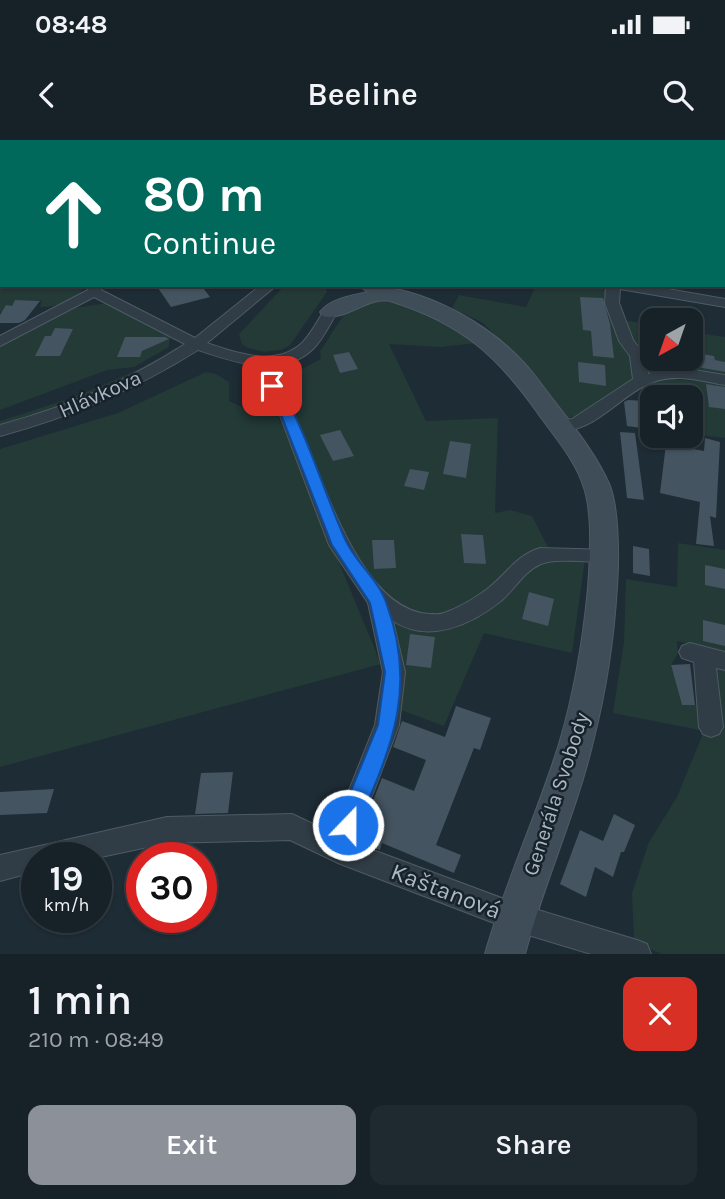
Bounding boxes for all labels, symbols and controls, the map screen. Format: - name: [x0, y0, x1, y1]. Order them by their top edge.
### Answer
- text: 08:48: [35, 9, 108, 40]
- icon: back: [28, 76, 66, 114]
- text: Beeline: [307, 76, 418, 113]
- icon: search: [659, 76, 697, 114]
- text: 80 m: [143, 166, 265, 223]
- icon: ahead: [28, 168, 119, 259]
- text: Continue: [143, 225, 276, 262]
- north arrow: [640, 308, 704, 371]
- map controls: [640, 308, 703, 448]
- pin: [242, 356, 302, 416]
- street label: Hlávkova: [55, 365, 145, 423]
- icon: arrive: [253, 367, 291, 405]
- button: sound: [640, 385, 703, 448]
- street label: Generála Svobody: [518, 709, 594, 879]
- position arrow: [311, 788, 385, 862]
- speed limit sign: 30: [126, 842, 217, 933]
- street label: Kaštanová: [387, 857, 505, 925]
- text: 19: [50, 858, 83, 899]
- text: km/h: [44, 894, 89, 916]
- text: 1 min: [28, 975, 132, 1025]
- button: close: [623, 977, 697, 1051]
- text: 210 m · 08:49: [28, 1026, 164, 1053]
- button: Exit: [28, 1105, 356, 1185]
- button: Share: [370, 1105, 697, 1185]

